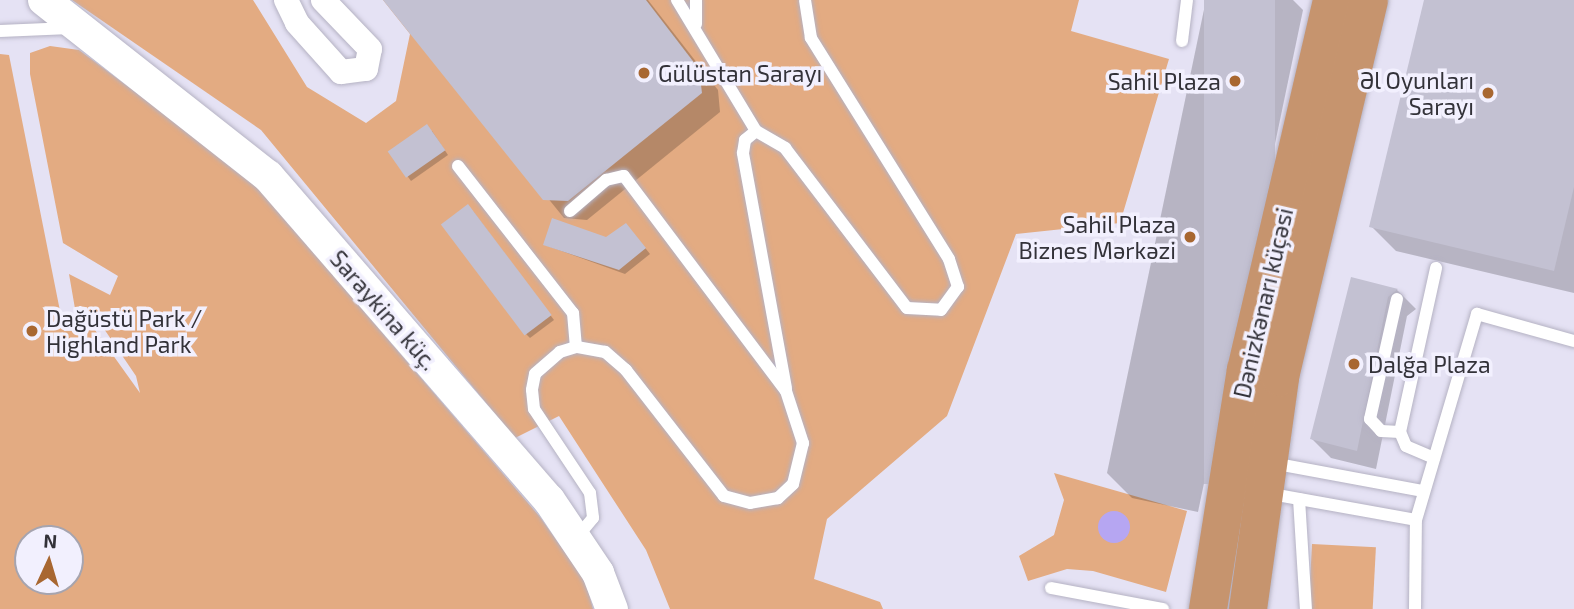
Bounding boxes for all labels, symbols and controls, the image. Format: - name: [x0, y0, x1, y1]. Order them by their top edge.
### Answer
- place label: Gülüstan Sarayı: [658, 59, 822, 87]
- marker: Gülüstan Sarayı: [636, 65, 652, 81]
- place label: Əl Oyunları Sarayı: [1359, 66, 1474, 120]
- place label: Sahil Plaza: [1107, 67, 1221, 95]
- marker: Sahil Plaza: [1227, 73, 1243, 89]
- marker: Əl Oyunları Sarayı: [1480, 85, 1496, 101]
- street label: Dənizkənarı küçəsi: [1228, 205, 1298, 401]
- place label: Sahil Plaza Biznes Mərkəzi: [1019, 210, 1176, 264]
- marker: Sahil Plaza Biznes Mərkəzi: [1182, 229, 1198, 245]
- street label: Saraykina küç.: [325, 245, 443, 375]
- place label: Dağüstü Park / Highland Park: [46, 304, 203, 358]
- marker: Dağüstü Park / Highland Park: [24, 323, 40, 339]
- place label: Dalğa Plaza: [1368, 350, 1491, 378]
- marker: Dalğa Plaza: [1346, 356, 1362, 372]
- north arrow: [14, 525, 84, 595]
- text: N: [43, 529, 58, 552]

